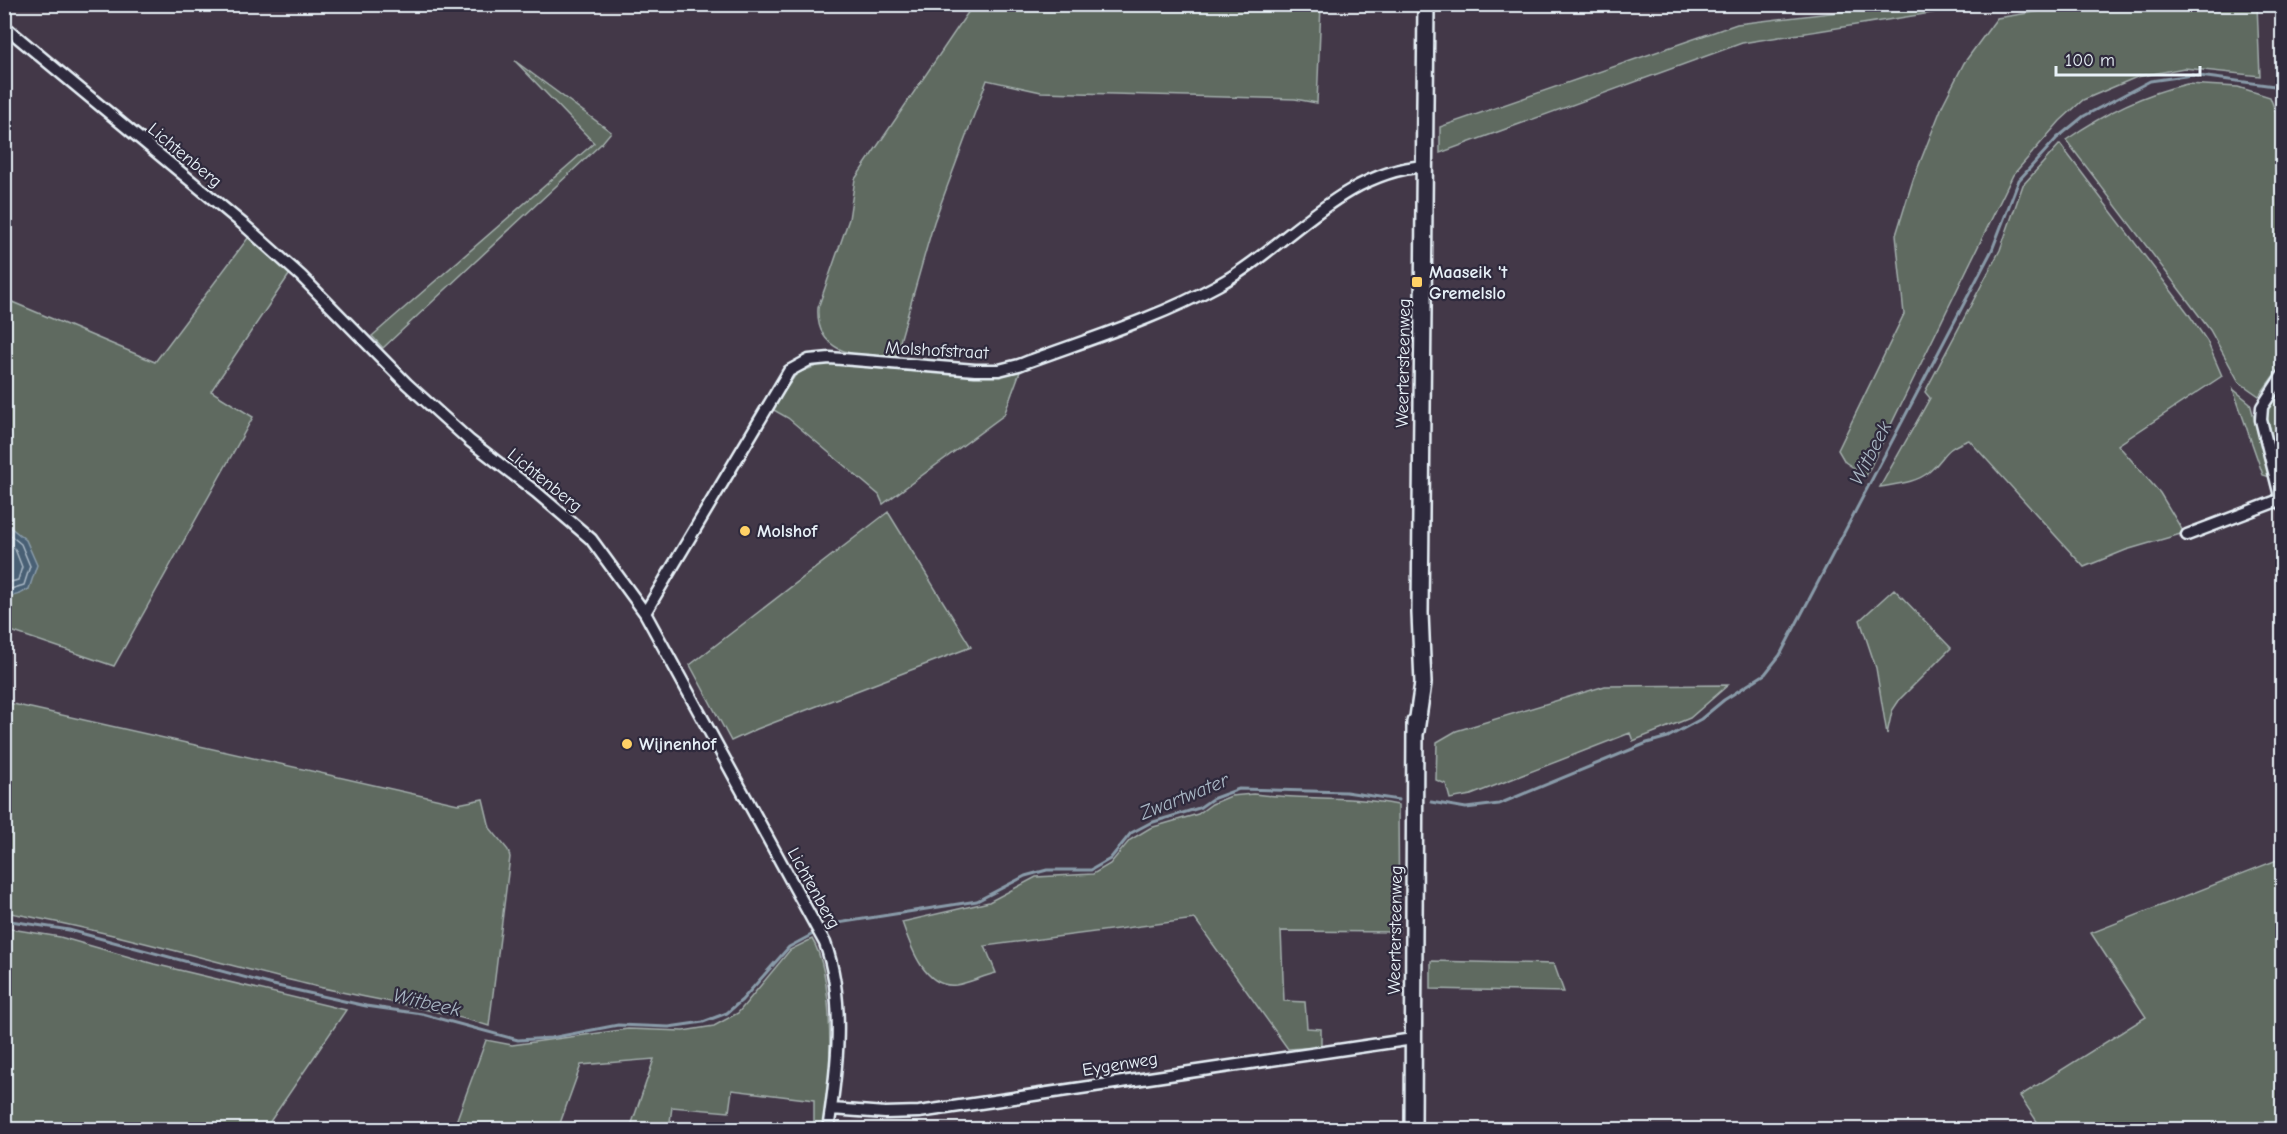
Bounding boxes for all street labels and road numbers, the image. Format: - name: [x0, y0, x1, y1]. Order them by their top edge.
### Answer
- street label: Lichtenberg: [144, 118, 226, 192]
- street label: Weertersteenweg: [1392, 298, 1415, 428]
- street label: Molshofstraat: [885, 337, 990, 364]
- street label: Lichtenberg: [503, 444, 586, 517]
- street label: Lichtenberg: [783, 844, 845, 933]
- street label: Weertersteenweg: [1384, 865, 1407, 995]
- street label: Eygenweg: [1081, 1048, 1159, 1081]

